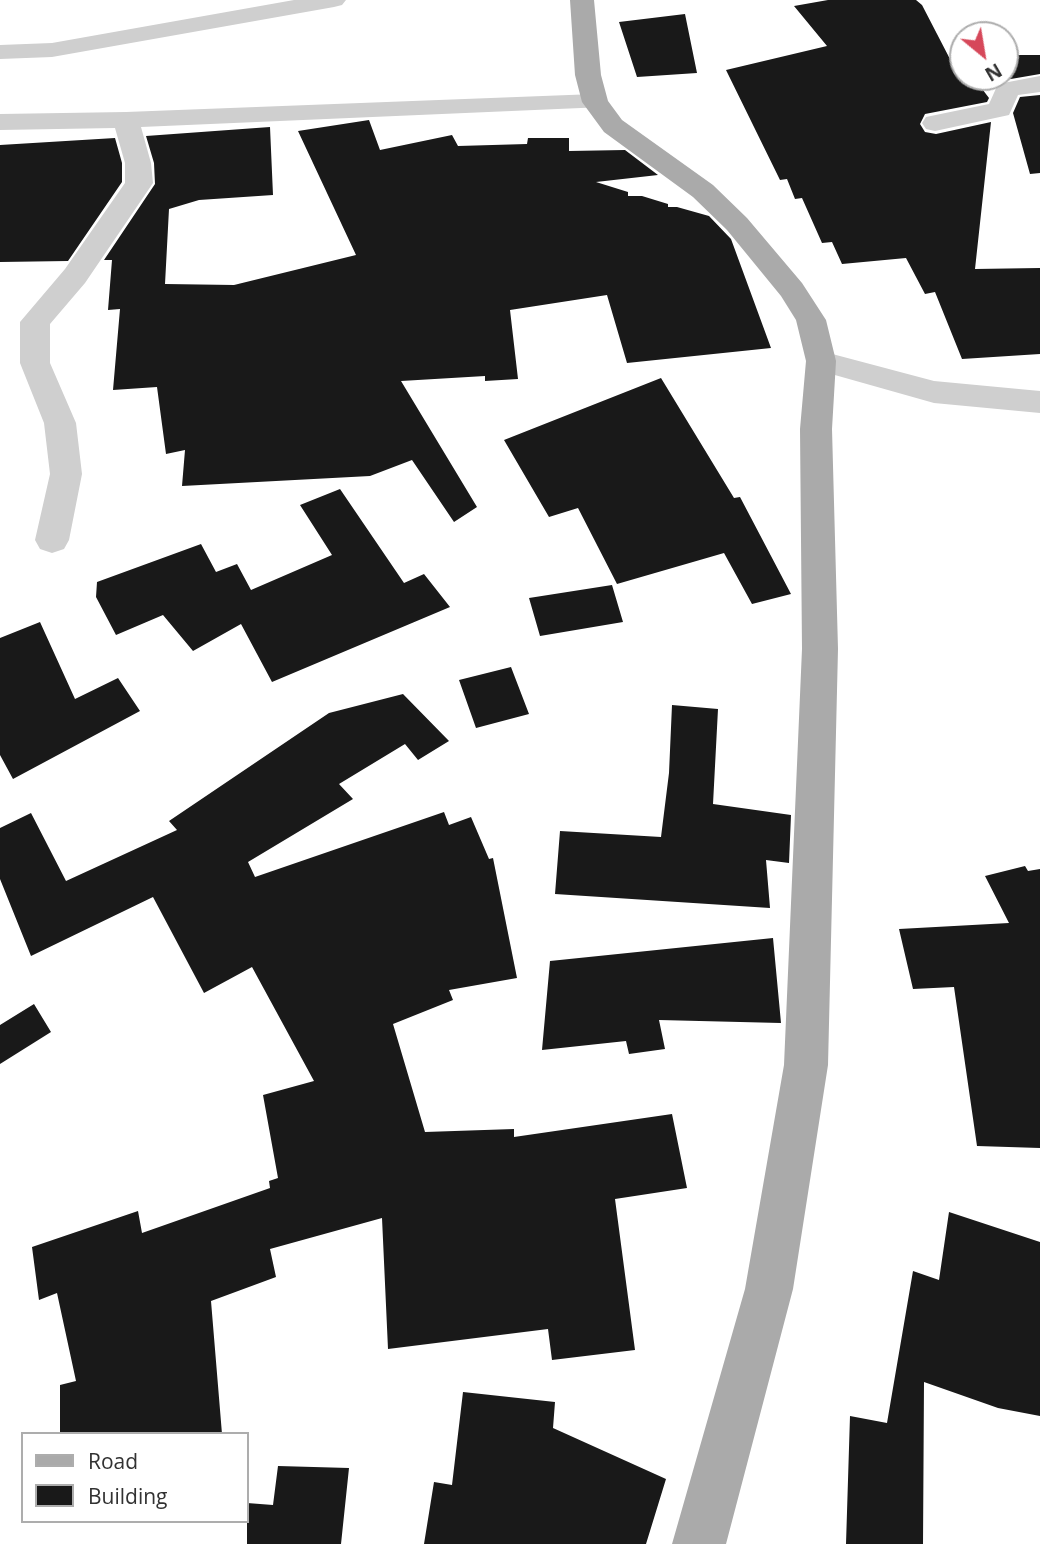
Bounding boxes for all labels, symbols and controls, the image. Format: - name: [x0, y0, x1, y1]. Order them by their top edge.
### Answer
- north arrow: [949, 21, 1019, 91]
- text: N: [980, 57, 1007, 88]
- legend: [21, 1432, 248, 1523]
- text: Road: [88, 1447, 138, 1475]
- text: Building: [88, 1482, 167, 1510]

